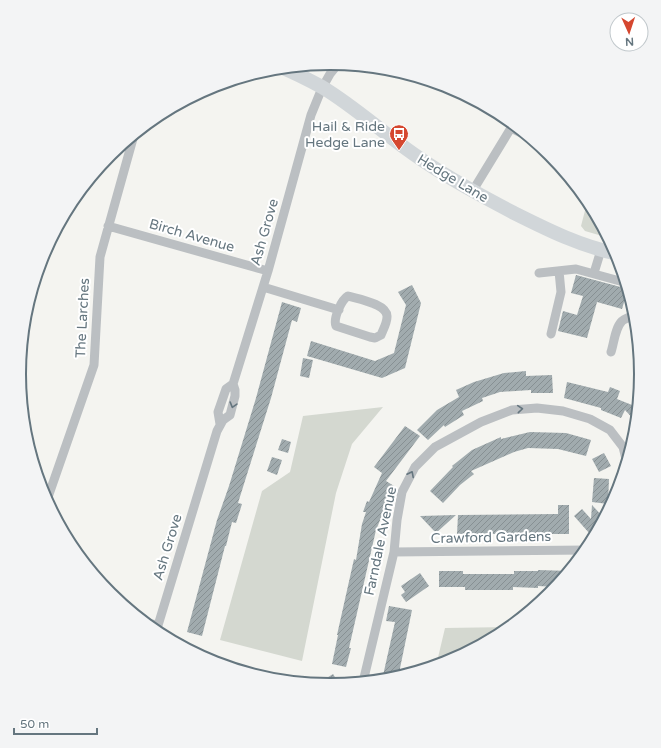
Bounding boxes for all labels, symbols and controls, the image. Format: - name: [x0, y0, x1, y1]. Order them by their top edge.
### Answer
- north arrow: [609, 12, 649, 52]
- text: N: [625, 35, 634, 48]
- place label: Hail & Ride Hedge Lane: [305, 118, 385, 151]
- bus stop icon: Hail & Ride Hedge Lane: [388, 123, 410, 151]
- street label: Hedge Lane: [414, 151, 491, 206]
- street label: Ash Grove: [247, 197, 282, 268]
- street label: Birch Avenue: [147, 215, 237, 256]
- street label: The Larches: [72, 277, 93, 359]
- one-way arrow: [229, 402, 237, 408]
- one-way arrow: [517, 405, 523, 414]
- one-way arrow: [407, 471, 414, 478]
- street label: Farndale Avenue: [361, 485, 400, 597]
- street label: Ash Grove: [149, 512, 186, 583]
- street label: Crawford Gardens: [431, 528, 552, 547]
- scale bar: [14, 710, 97, 736]
- text: 50 m: [20, 717, 49, 731]

